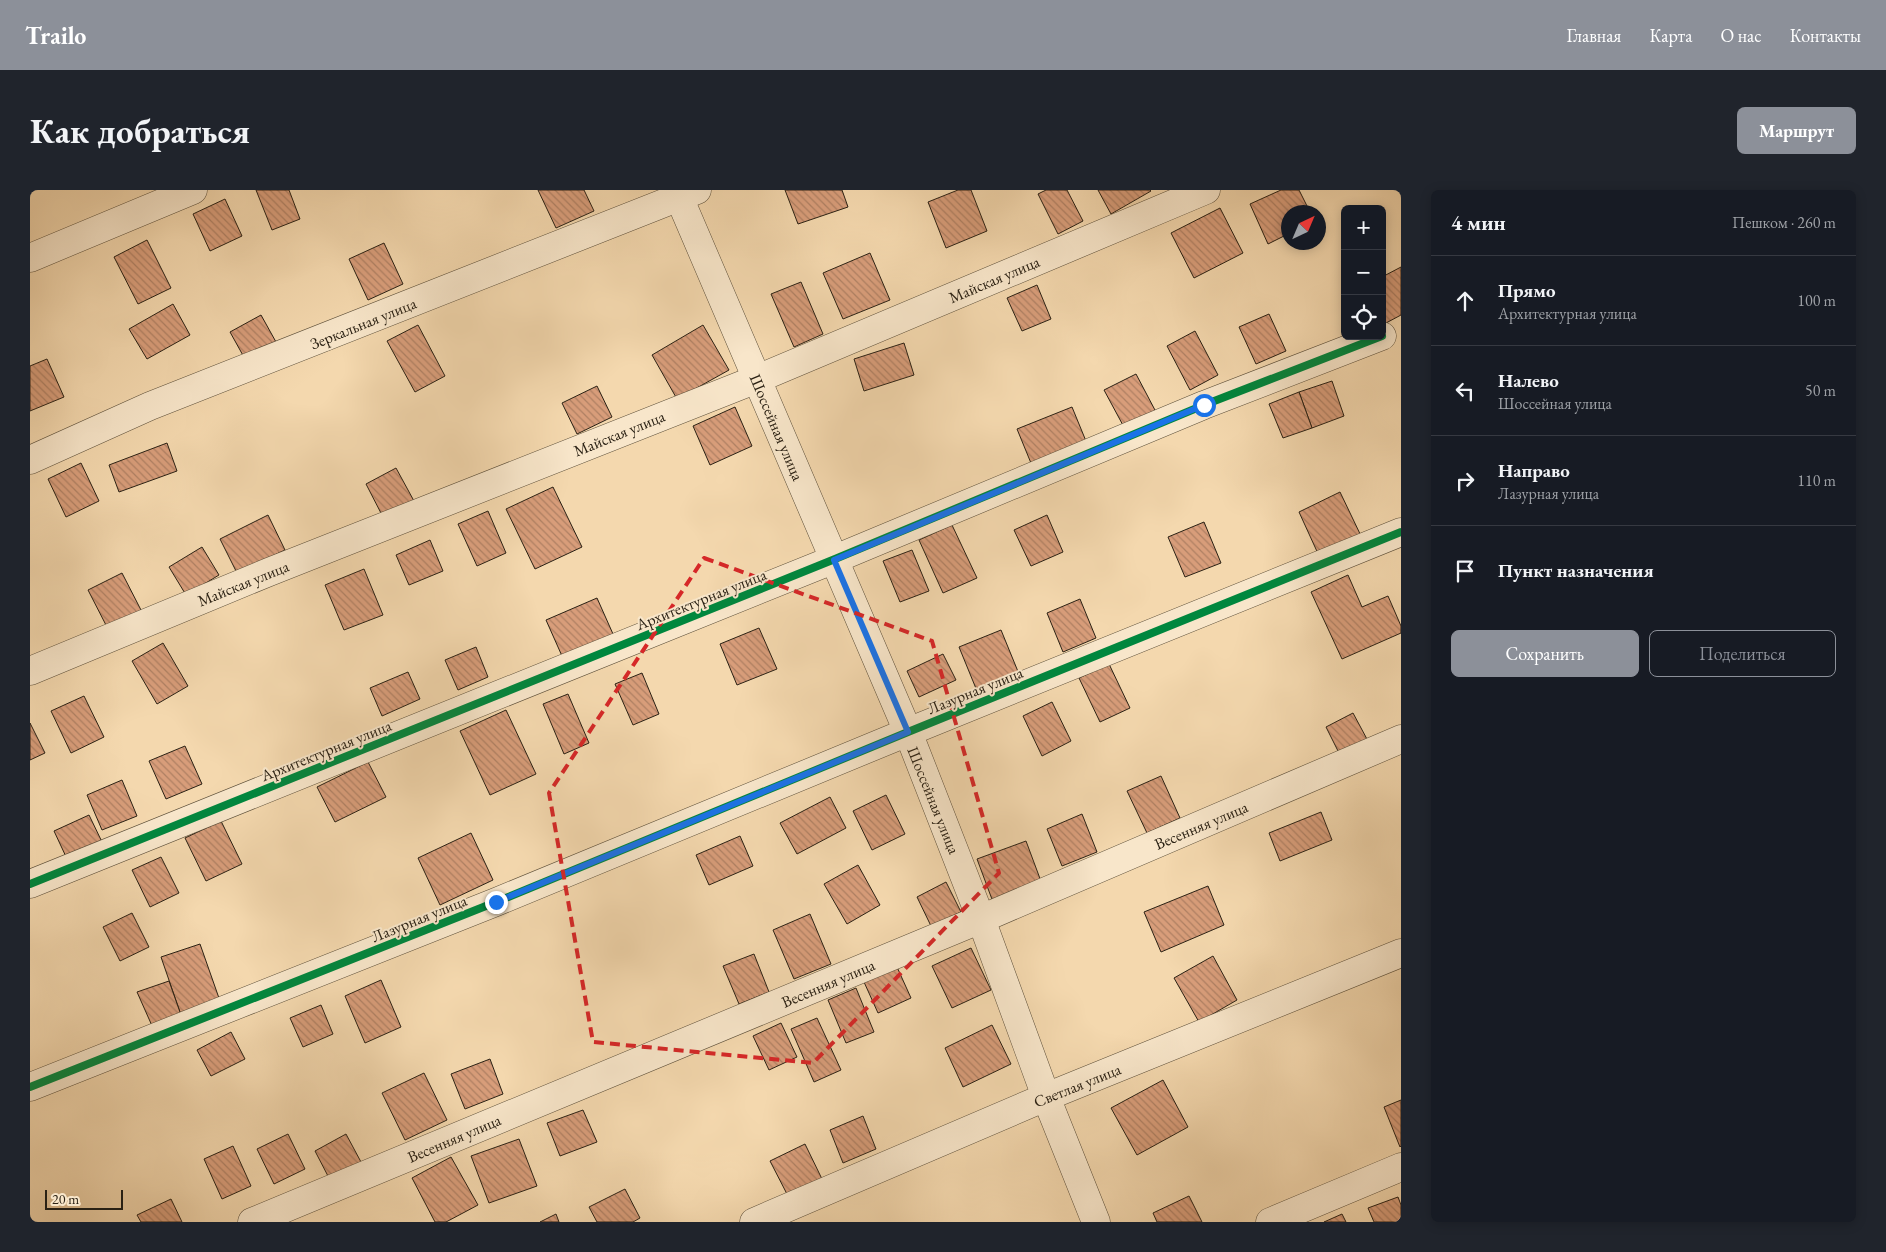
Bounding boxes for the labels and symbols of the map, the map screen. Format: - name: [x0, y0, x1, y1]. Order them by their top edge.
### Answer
- north arrow: [1281, 205, 1326, 250]
- street label: Майская улица: [946, 251, 1043, 308]
- street label: Зеркальная улица: [307, 292, 420, 354]
- street label: Шоссейная улица: [745, 371, 809, 484]
- route start: [1193, 394, 1216, 417]
- street label: Майская улица: [570, 405, 669, 461]
- street label: Майская улица: [194, 555, 293, 611]
- street label: Архитектурная улица: [632, 563, 770, 636]
- street label: Лазурная улица: [924, 662, 1027, 719]
- street label: Архитектурная улица: [257, 714, 395, 787]
- street label: Шоссейная улица: [902, 743, 965, 858]
- street label: Весенняя улица: [1151, 796, 1252, 855]
- street label: Лазурная улица: [368, 890, 471, 947]
- route end: [485, 891, 508, 914]
- street label: Весенняя улица: [778, 954, 879, 1013]
- street label: Светлая улица: [1030, 1058, 1124, 1112]
- street label: Весенняя улица: [404, 1109, 505, 1168]
- scale bar: [45, 1187, 122, 1210]

